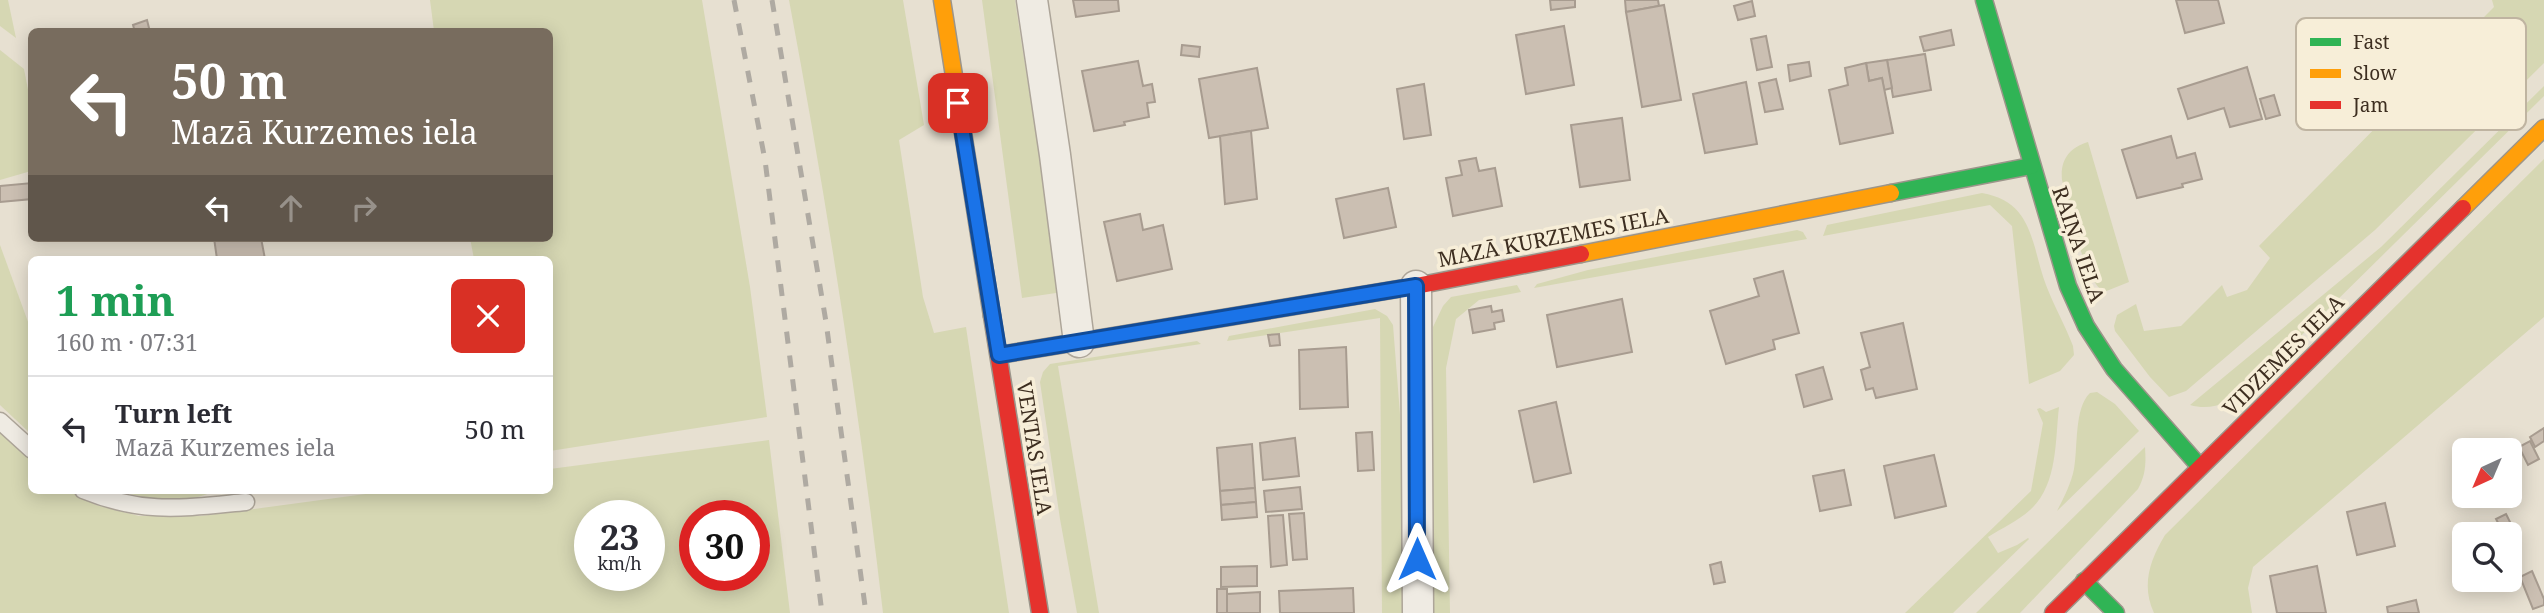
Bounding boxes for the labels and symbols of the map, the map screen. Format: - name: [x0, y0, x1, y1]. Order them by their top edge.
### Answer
- legend: [2296, 18, 2526, 130]
- text: Fast: [2353, 29, 2390, 55]
- text: Slow: [2353, 60, 2397, 86]
- pin: [928, 73, 988, 133]
- text: Jam: [2352, 92, 2388, 118]
- street label: RAIŅA IELA: [2046, 182, 2112, 306]
- street label: MAZĀ KURZEMES IELA: [1435, 201, 1671, 273]
- street label: VIDZEMES IELA: [2216, 288, 2350, 422]
- street label: VENTAS IELA: [1011, 379, 1059, 517]
- north arrow: [2452, 438, 2522, 508]
- speed limit sign: 30: [679, 500, 770, 591]
- position arrow: [1380, 522, 1454, 596]

